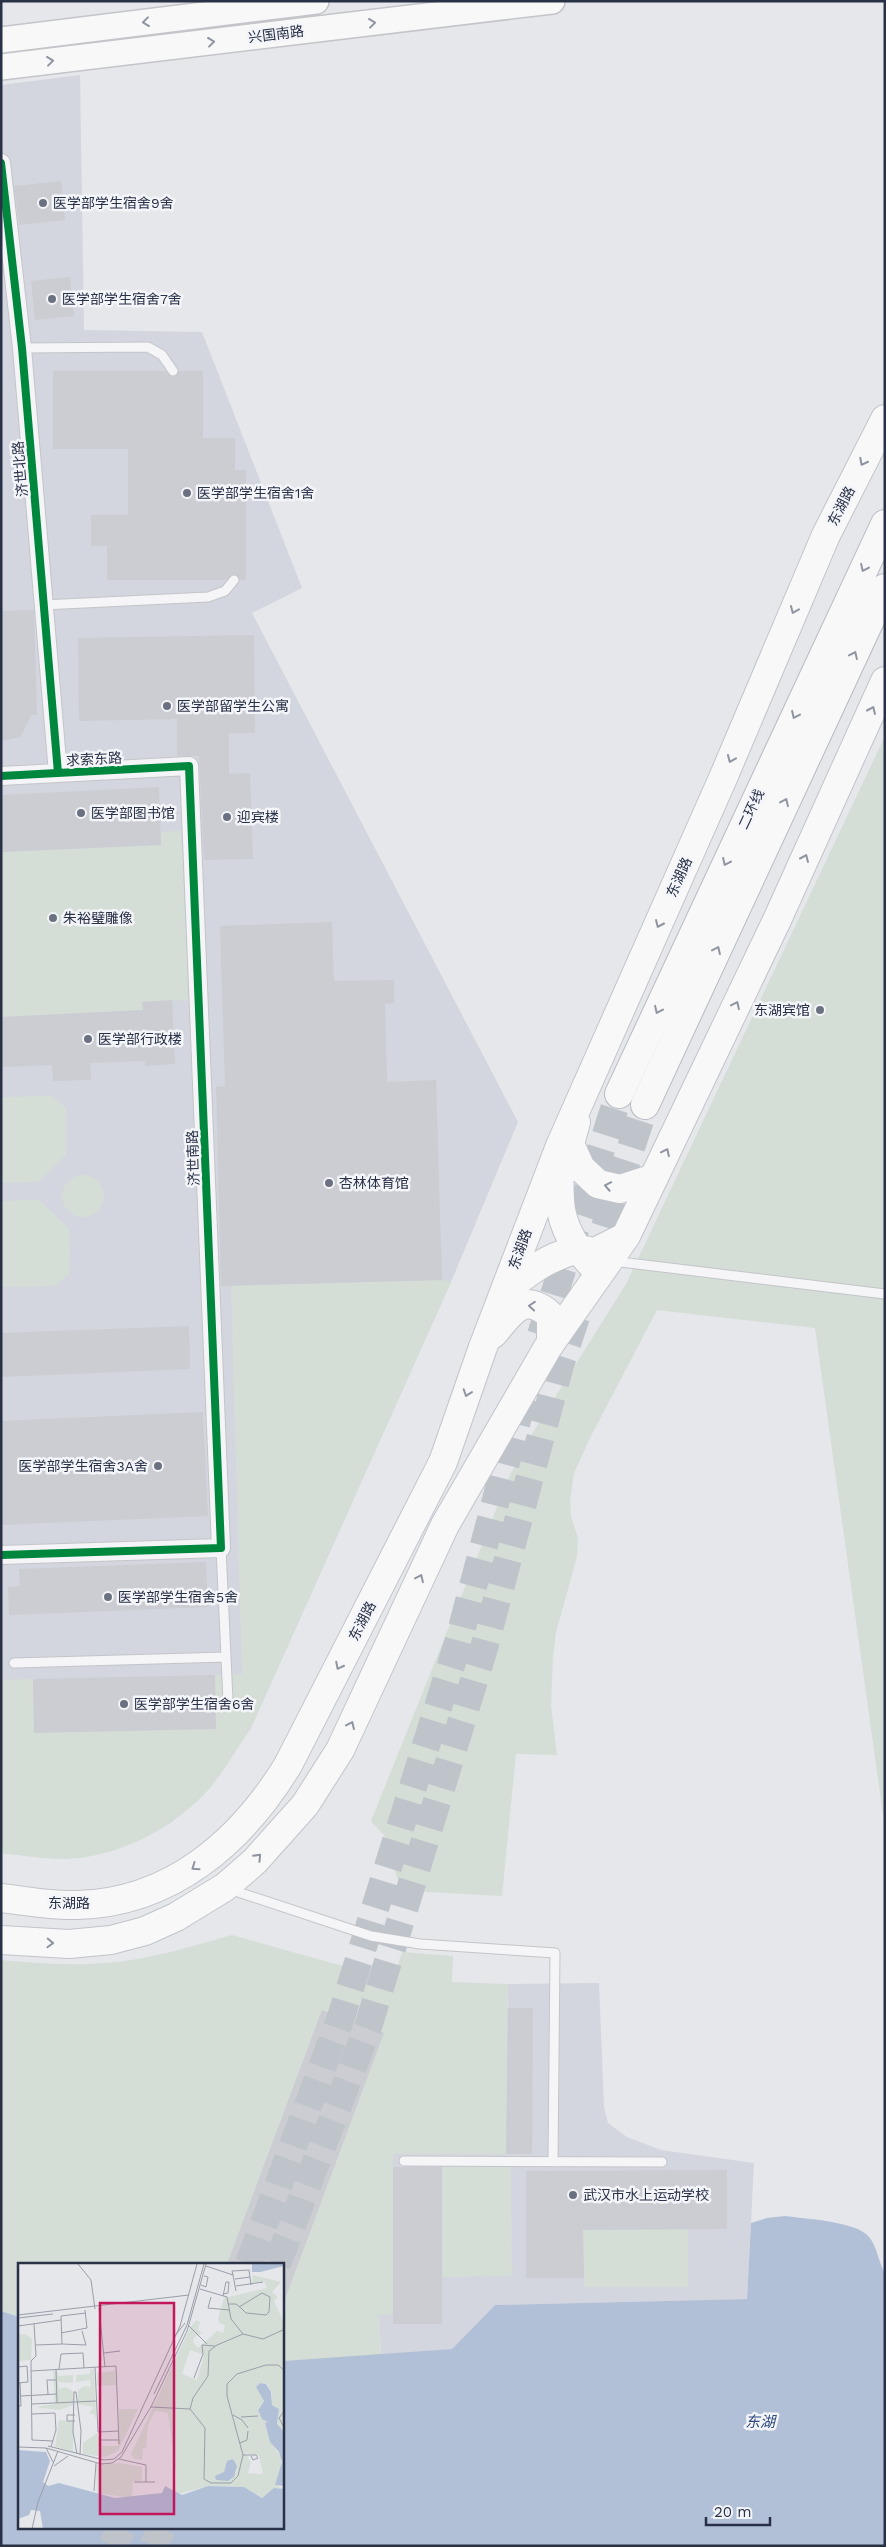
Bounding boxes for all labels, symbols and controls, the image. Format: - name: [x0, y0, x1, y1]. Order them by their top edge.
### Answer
- one-way arrow: [142, 16, 150, 27]
- one-way arrow: [369, 18, 377, 29]
- street label: 兴国南路: [247, 23, 305, 45]
- one-way arrow: [207, 37, 215, 48]
- one-way arrow: [46, 56, 54, 67]
- place label: 医学部学生宿舍9舍: [53, 195, 174, 211]
- marker: 医学部学生宿舍9舍: [37, 197, 49, 209]
- place label: 医学部学生宿舍7舍: [62, 291, 182, 307]
- marker: 医学部学生宿舍7舍: [46, 293, 58, 305]
- street label: 济世北路: [10, 440, 30, 498]
- one-way arrow: [859, 457, 869, 466]
- street label: 东湖路: [824, 484, 858, 528]
- place label: 医学部学生宿舍1舍: [197, 485, 314, 501]
- marker: 医学部学生宿舍1舍: [181, 487, 193, 499]
- one-way arrow: [860, 563, 870, 572]
- one-way arrow: [790, 605, 800, 613]
- one-way arrow: [847, 651, 858, 660]
- place label: 医学部留学生公寓: [177, 698, 289, 714]
- marker: 医学部留学生公寓: [161, 700, 173, 712]
- one-way arrow: [865, 706, 876, 715]
- one-way arrow: [791, 710, 801, 719]
- street label: 求索东路: [66, 750, 122, 768]
- one-way arrow: [726, 754, 737, 763]
- street label: 二环线: [735, 787, 767, 831]
- one-way arrow: [779, 798, 790, 807]
- place label: 医学部图书馆: [91, 805, 175, 821]
- marker: 医学部图书馆: [75, 807, 87, 819]
- place label: 迎宾楼: [237, 809, 279, 825]
- marker: 迎宾楼: [221, 811, 233, 823]
- one-way arrow: [799, 854, 809, 863]
- street label: 东湖路: [663, 855, 695, 899]
- one-way arrow: [722, 857, 733, 866]
- place label: 朱裕璧雕像: [63, 910, 133, 926]
- marker: 朱裕璧雕像: [47, 912, 59, 924]
- one-way arrow: [654, 919, 665, 928]
- one-way arrow: [710, 946, 721, 955]
- one-way arrow: [730, 1001, 741, 1010]
- place label: 东湖宾馆: [754, 1002, 810, 1018]
- one-way arrow: [654, 1004, 664, 1013]
- marker: 东湖宾馆: [814, 1004, 826, 1016]
- place label: 医学部行政楼: [98, 1031, 182, 1047]
- marker: 医学部行政楼: [82, 1033, 94, 1045]
- street label: 济世南路: [184, 1130, 202, 1186]
- one-way arrow: [660, 1148, 671, 1157]
- place label: 杏林体育馆: [339, 1175, 409, 1191]
- marker: 杏林体育馆: [323, 1177, 335, 1189]
- one-way arrow: [603, 1181, 612, 1192]
- street label: 东湖路: [505, 1227, 535, 1271]
- one-way arrow: [528, 1301, 536, 1312]
- one-way arrow: [463, 1388, 473, 1396]
- place label: 医学部学生宿舍3A舍: [19, 1458, 148, 1474]
- marker: 医学部学生宿舍3A舍: [152, 1460, 164, 1472]
- one-way arrow: [414, 1574, 425, 1583]
- place label: 医学部学生宿舍5舍: [118, 1589, 238, 1605]
- marker: 医学部学生宿舍5舍: [102, 1591, 114, 1603]
- street label: 东湖路: [345, 1599, 379, 1643]
- one-way arrow: [335, 1661, 345, 1670]
- place label: 医学部学生宿舍6舍: [134, 1696, 255, 1712]
- marker: 医学部学生宿舍6舍: [118, 1698, 130, 1710]
- one-way arrow: [345, 1721, 355, 1730]
- one-way arrow: [252, 1854, 261, 1863]
- one-way arrow: [192, 1861, 201, 1870]
- street label: 东湖路: [48, 1895, 90, 1911]
- one-way arrow: [46, 1938, 54, 1948]
- place label: 武汉市水上运动学校: [583, 2187, 709, 2203]
- marker: 武汉市水上运动学校: [567, 2189, 579, 2201]
- inset map: [18, 2263, 284, 2530]
- water label: 东湖: [745, 2413, 777, 2431]
- scale bar: [706, 2494, 770, 2526]
- text: 20 m: [714, 2503, 752, 2521]

